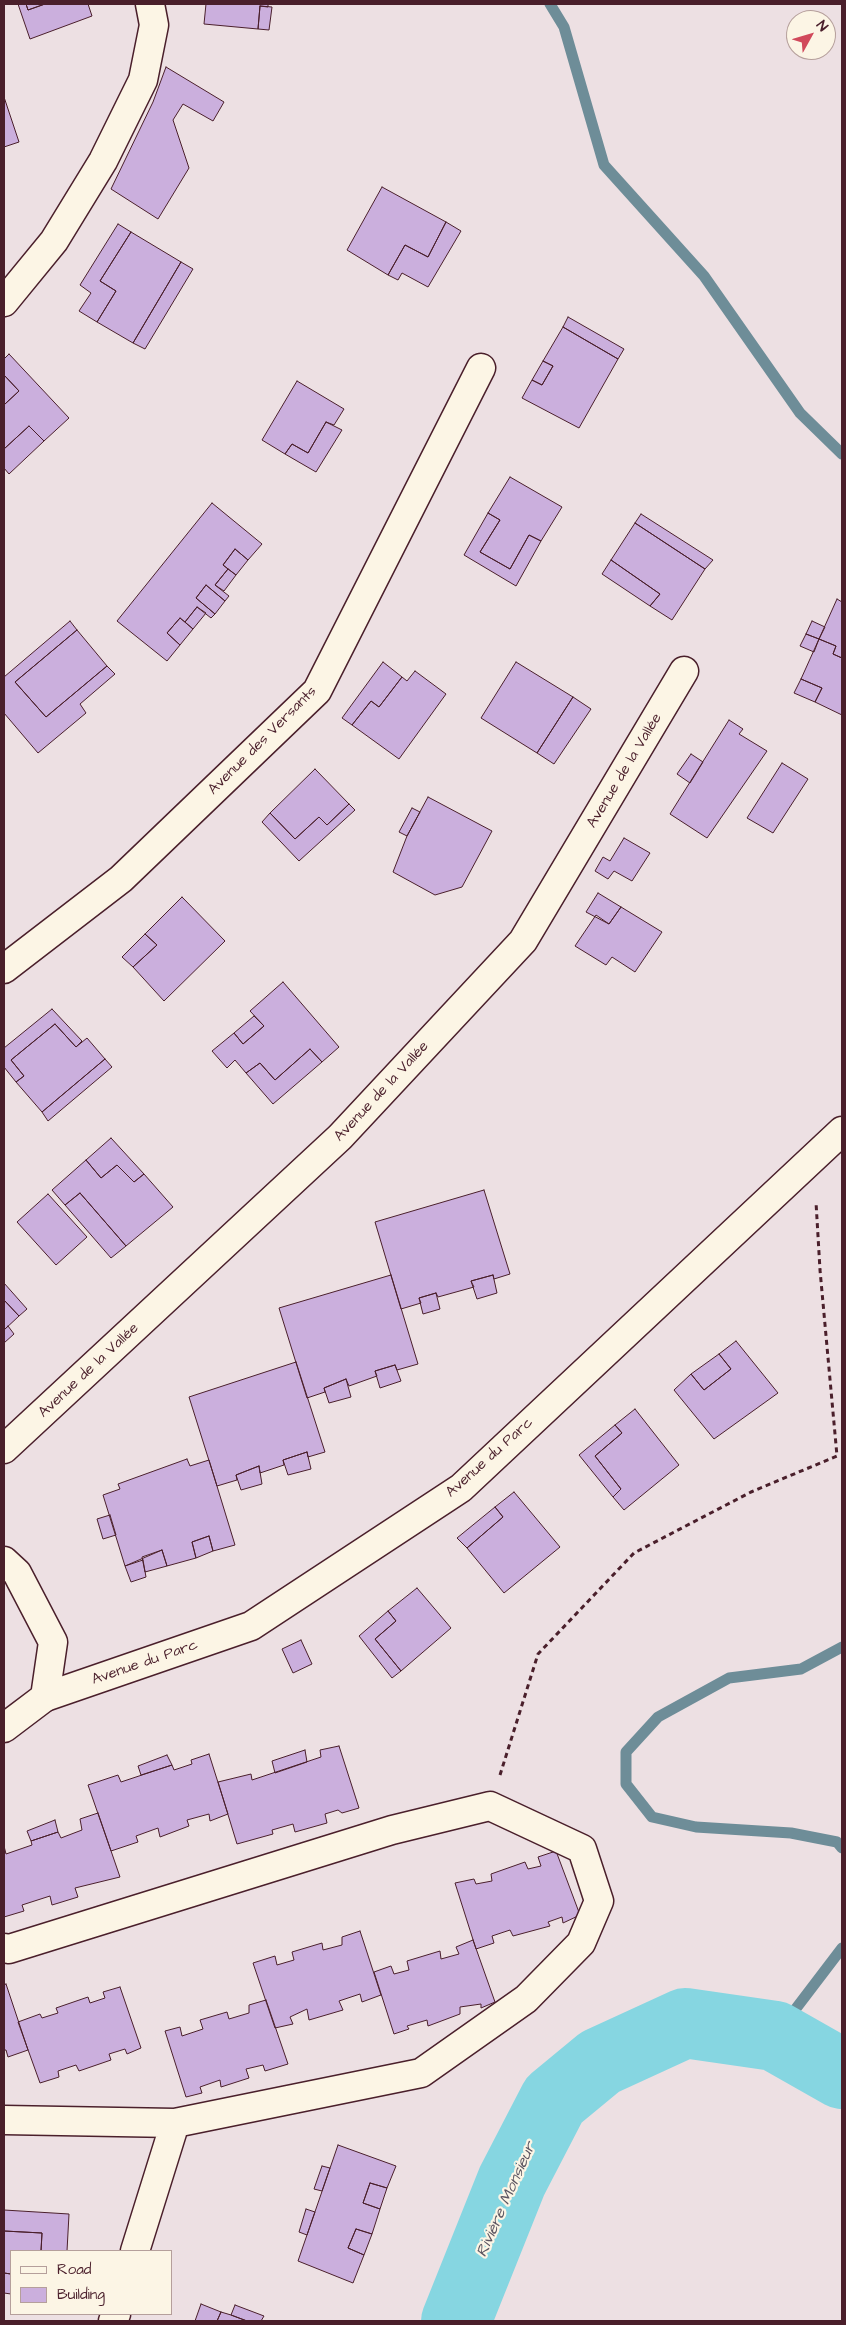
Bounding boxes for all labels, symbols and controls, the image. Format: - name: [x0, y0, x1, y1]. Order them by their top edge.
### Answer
- north arrow: [786, 10, 836, 60]
- text: N: [811, 16, 832, 36]
- street label: Avenue des Versants: [205, 683, 321, 799]
- street label: Avenue de la Vallée: [584, 710, 666, 832]
- street label: Avenue de la Vallée: [331, 1038, 433, 1146]
- street label: Avenue de la Vallée: [35, 1320, 143, 1422]
- street label: Avenue du Parc: [443, 1414, 537, 1502]
- street label: Avenue du Parc: [90, 1636, 200, 1690]
- water label: Rivière Monsieur: [473, 2140, 541, 2260]
- legend: [10, 2250, 172, 2315]
- text: Road: [57, 2259, 91, 2280]
- text: Building: [57, 2284, 105, 2305]

